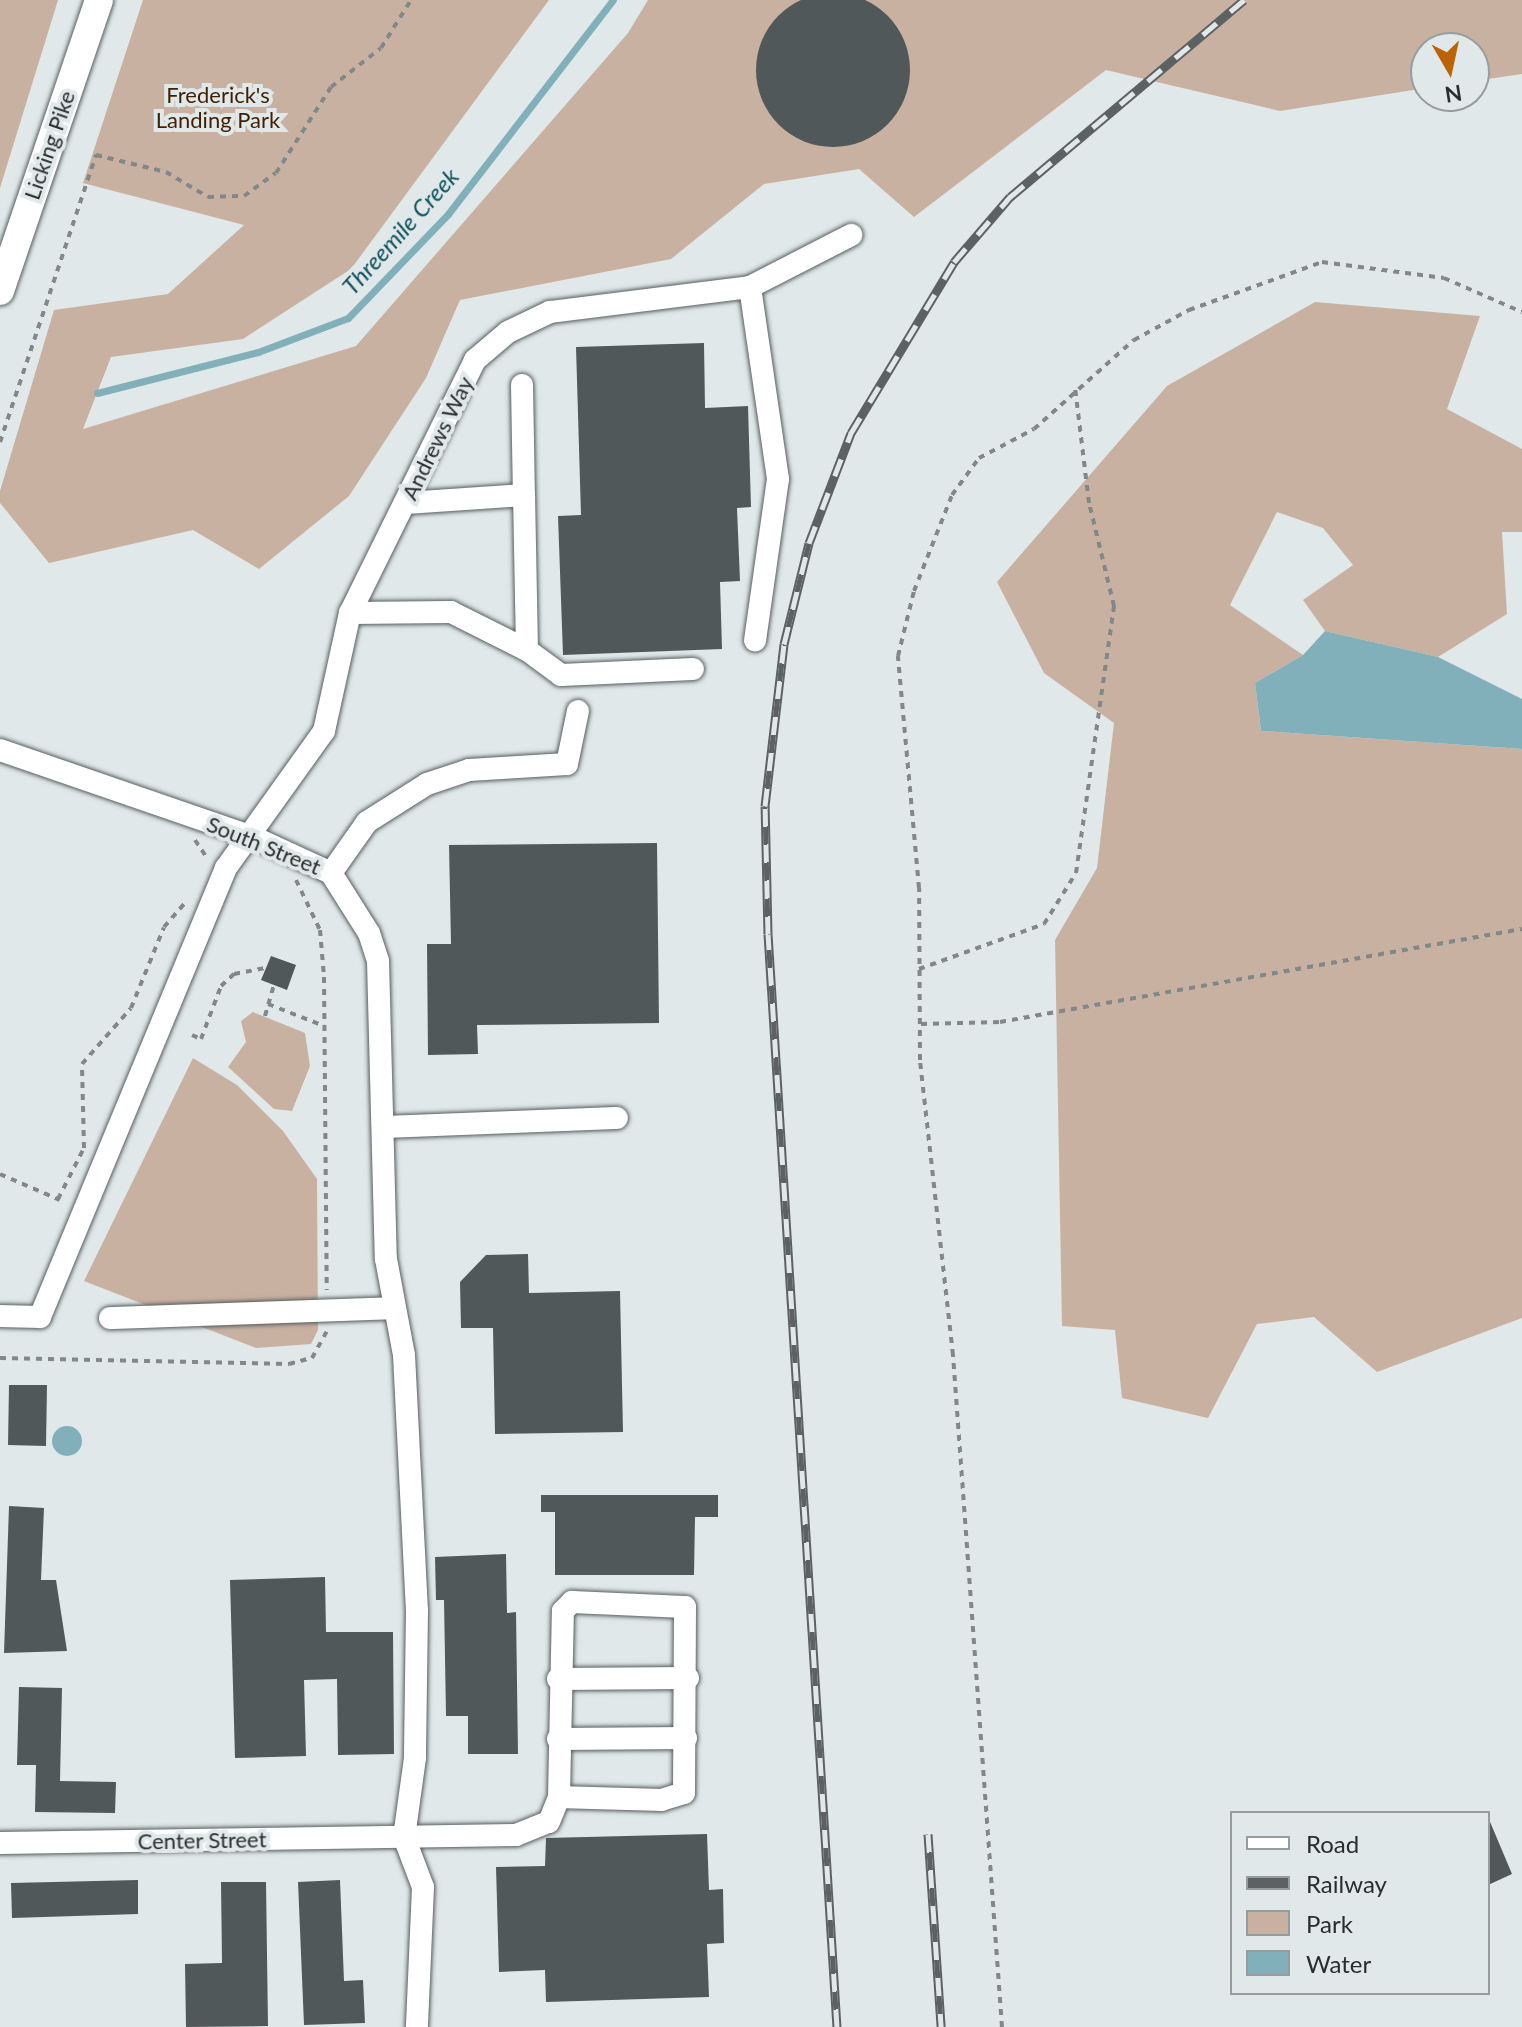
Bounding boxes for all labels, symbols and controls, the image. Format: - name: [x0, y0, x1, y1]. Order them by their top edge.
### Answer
- north arrow: [1410, 32, 1490, 112]
- text: N: [1443, 80, 1464, 109]
- park label: Frederick's Landing Park: [156, 81, 280, 132]
- street label: Licking Pike: [18, 87, 80, 203]
- water label: Threemile Creek: [336, 162, 464, 300]
- street label: Andrews Way: [396, 372, 478, 504]
- street label: South Street: [203, 810, 325, 880]
- legend: [1230, 1811, 1490, 1995]
- street label: Center Street: [137, 1826, 267, 1854]
- text: Road: [1306, 1829, 1359, 1858]
- text: Railway: [1306, 1869, 1387, 1898]
- text: Park: [1306, 1909, 1353, 1938]
- text: Water: [1306, 1949, 1371, 1978]

